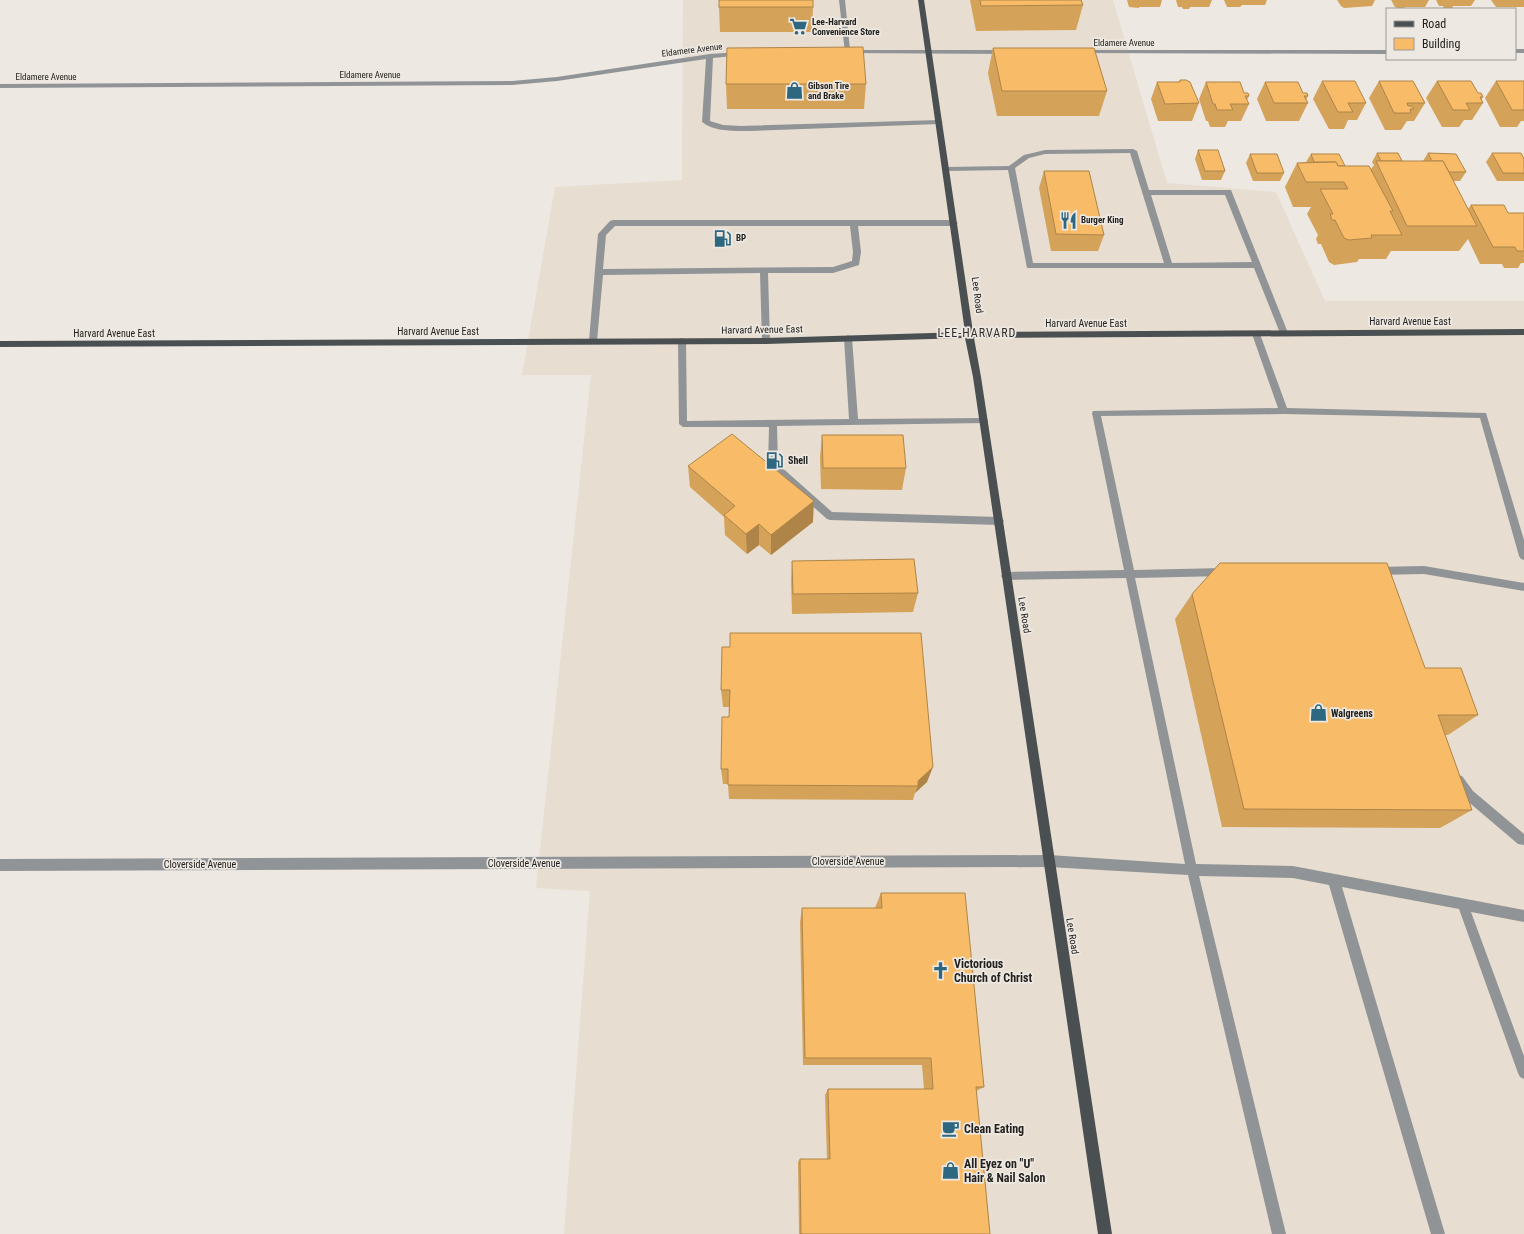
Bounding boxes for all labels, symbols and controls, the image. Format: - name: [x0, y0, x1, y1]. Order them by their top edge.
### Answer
- legend: [1386, 8, 1516, 60]
- supermarket icon: Lee-Harvard Convenience Store: [789, 17, 809, 37]
- place label: Lee-Harvard Convenience Store: [812, 17, 880, 37]
- text: Road: [1422, 17, 1446, 31]
- text: Building: [1422, 37, 1460, 51]
- street label: Eldamere Avenue: [1093, 38, 1155, 48]
- street label: Eldamere Avenue: [661, 41, 723, 59]
- street label: Eldamere Avenue: [339, 70, 401, 80]
- street label: Eldamere Avenue: [15, 72, 77, 82]
- shop icon: Gibson Tire and Brake: [785, 81, 805, 101]
- place label: Gibson Tire and Brake: [808, 81, 850, 101]
- restaurant icon: Burger King: [1058, 210, 1078, 230]
- place label: Burger King: [1081, 215, 1124, 225]
- fuel station icon: BP: [713, 228, 733, 248]
- place label: BP: [736, 233, 746, 243]
- street label: Lee Road: [970, 276, 985, 314]
- street label: Harvard Avenue East: [1369, 316, 1451, 327]
- street label: Harvard Avenue East: [1045, 318, 1127, 329]
- street label: Harvard Avenue East: [721, 323, 803, 336]
- street label: Harvard Avenue East: [397, 326, 479, 337]
- district label: LEE-HARVARD: [938, 326, 1016, 340]
- street label: Harvard Avenue East: [73, 328, 155, 339]
- fuel station icon: Shell: [765, 450, 785, 470]
- place label: Shell: [788, 455, 808, 466]
- street label: Lee Road: [1016, 596, 1033, 634]
- shop icon: Walgreens: [1308, 703, 1328, 723]
- place label: Walgreens: [1331, 708, 1373, 719]
- street label: Cloverside Avenue: [812, 856, 885, 867]
- street label: Cloverside Avenue: [488, 858, 561, 869]
- street label: Cloverside Avenue: [164, 859, 237, 870]
- street label: Lee Road: [1064, 917, 1081, 955]
- place label: Victorious Church of Christ: [954, 957, 1033, 985]
- church icon: Victorious Church of Christ: [931, 961, 951, 981]
- cafe icon: Clean Eating: [941, 1119, 961, 1139]
- place label: Clean Eating: [964, 1122, 1024, 1136]
- place label: All Eyez on "U" Hair & Nail Salon: [964, 1157, 1045, 1185]
- shop icon: All Eyez on "U" Hair & Nail Salon: [941, 1161, 961, 1181]

